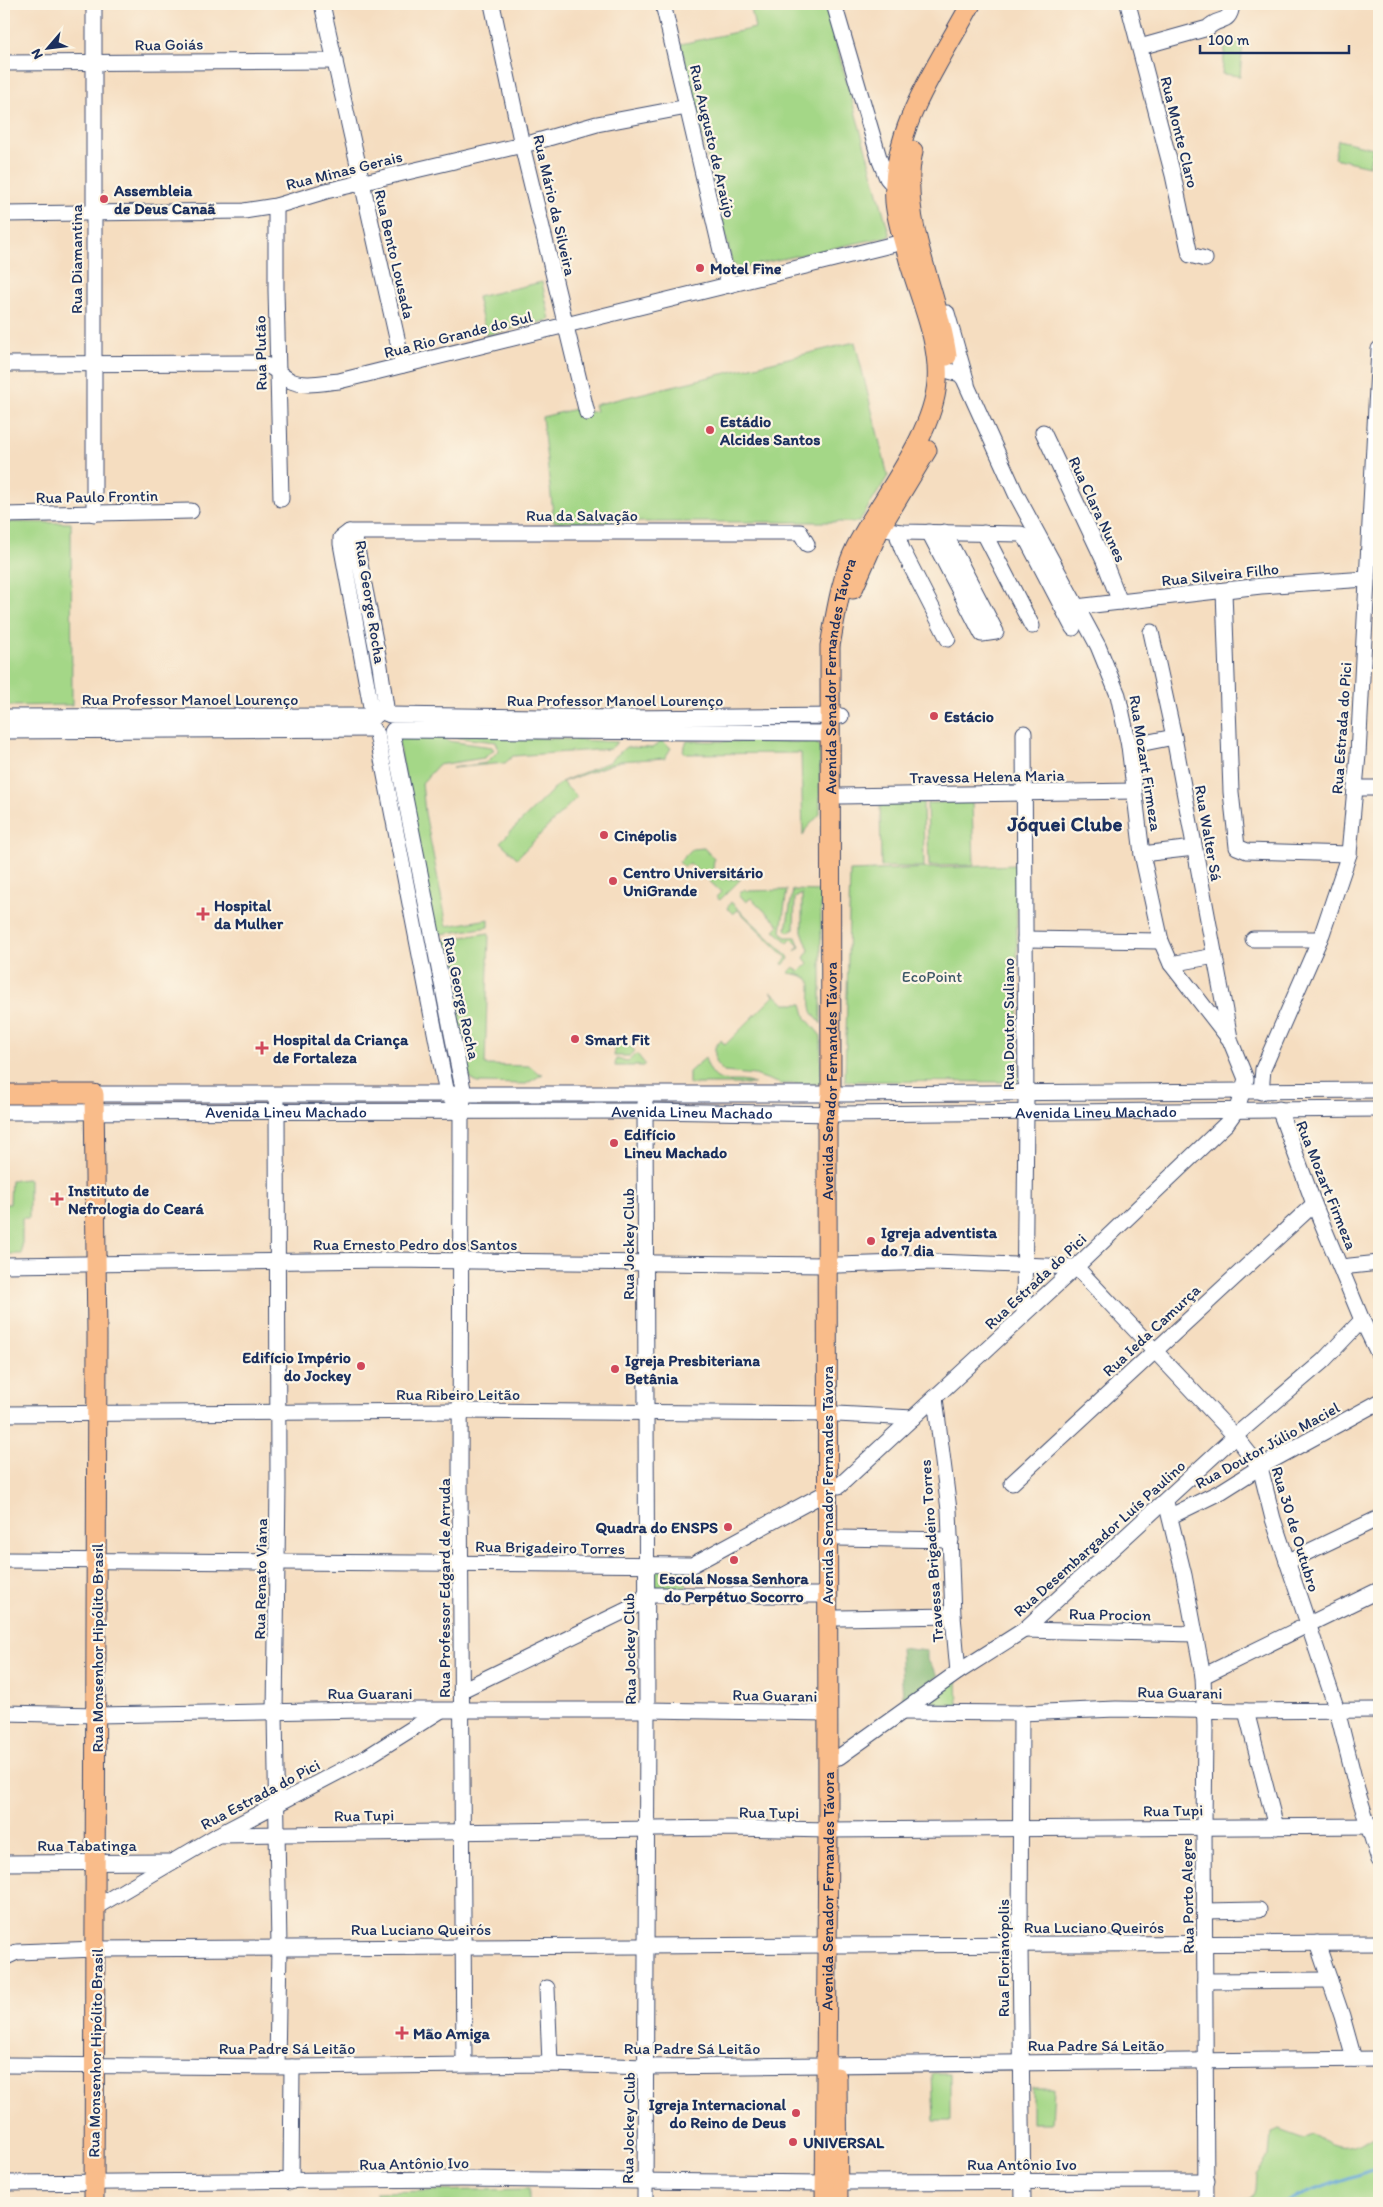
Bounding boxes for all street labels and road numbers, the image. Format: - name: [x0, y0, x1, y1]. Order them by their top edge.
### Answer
- street label: Rua Goiás: [134, 34, 204, 55]
- street label: Rua Augusto de Araújo: [686, 63, 739, 220]
- street label: Rua Monte Claro: [1156, 74, 1203, 190]
- street label: Rua Mário da Silveira: [529, 133, 580, 278]
- street label: Rua Minas Gerais: [284, 147, 404, 194]
- street label: Rua Bento Lousada: [370, 188, 419, 321]
- street label: Rua Diamantina: [67, 203, 86, 314]
- street label: Rua Rio Grande do Sul: [382, 307, 535, 362]
- street label: Rua Plutão: [250, 315, 271, 391]
- street label: Rua Clara Nunes: [1065, 453, 1130, 565]
- street label: Rua Paulo Frontin: [36, 486, 159, 507]
- street label: Rua da Salvação: [526, 506, 638, 525]
- street label: Rua George Rocha: [351, 539, 390, 666]
- street label: Avenida Senador Fernandes Távora: [821, 555, 860, 795]
- street label: Rua Silveira Filho: [1160, 559, 1280, 590]
- street label: Rua Estrada do Pici: [1327, 661, 1356, 795]
- street label: Rua Professor Manoel Lourenço: [82, 690, 298, 709]
- street label: Rua Professor Manoel Lourenço: [507, 691, 723, 710]
- street label: Rua Mozart Firmeza: [1125, 694, 1166, 833]
- street label: Travessa Helena Maria: [909, 766, 1065, 787]
- street label: Rua Walter Sá: [1191, 783, 1226, 883]
- street label: Rua George Rocha: [439, 935, 484, 1062]
- street label: Rua Doutor Suliano: [999, 958, 1018, 1090]
- street label: Avenida Senador Fernandes Távora: [818, 962, 841, 1200]
- street label: Avenida Lineu Machado: [205, 1102, 367, 1122]
- street label: Avenida Lineu Machado: [611, 1102, 773, 1123]
- street label: Avenida Lineu Machado: [1015, 1102, 1177, 1122]
- street label: Rua Mozart Firmeza: [1292, 1118, 1361, 1253]
- street label: Rua Jockey Club: [619, 1188, 638, 1300]
- street label: Rua Estrada do Pici: [980, 1229, 1090, 1333]
- street label: Rua Ernesto Pedro dos Santos: [313, 1235, 517, 1254]
- street label: Rua Ieda Camurça: [1099, 1280, 1205, 1380]
- street label: Avenida Senador Fernandes Távora: [818, 1366, 837, 1604]
- street label: Rua Ribeiro Leitão: [396, 1385, 520, 1404]
- street label: Rua Doutor Júlio Maciel: [1192, 1398, 1343, 1493]
- street label: Rua Desembargador Luís Paulino: [1009, 1456, 1189, 1621]
- street label: Travessa Brigadeiro Torres: [916, 1459, 947, 1643]
- street label: Rua 30 de Outubro: [1267, 1464, 1324, 1594]
- street label: Rua Professor Edgard de Arruda: [435, 1477, 454, 1698]
- street label: Rua Renato Viana: [250, 1518, 271, 1640]
- street label: Rua Brigadeiro Torres: [475, 1537, 625, 1558]
- street label: Rua Monsenhor Hipólito Brasil: [88, 1543, 107, 1753]
- street label: Rua Jockey Club: [619, 1593, 640, 1705]
- street label: Rua Procion: [1069, 1604, 1151, 1625]
- street label: Rua Guarani: [1137, 1682, 1223, 1703]
- street label: Rua Guarani: [327, 1684, 413, 1703]
- street label: Rua Guarani: [732, 1685, 818, 1706]
- street label: Rua Estrada do Pici: [197, 1755, 323, 1834]
- street label: Avenida Senador Fernandes Távora: [818, 1772, 838, 2010]
- street label: Rua Tupi: [1143, 1800, 1203, 1821]
- street label: Rua Tupi: [739, 1802, 799, 1823]
- street label: Rua Tupi: [334, 1805, 394, 1826]
- street label: Rua Tabatinga: [37, 1836, 137, 1855]
- street label: Rua Porto Alegre: [1177, 1838, 1198, 1954]
- street label: Rua Florianópolis: [994, 1899, 1013, 2017]
- street label: Rua Luciano Queirós: [1024, 1918, 1164, 1937]
- street label: Rua Luciano Queirós: [351, 1920, 491, 1939]
- street label: Rua Monsenhor Hipólito Brasil: [84, 1948, 107, 2158]
- street label: Rua Padre Sá Leitão: [1028, 2036, 1164, 2055]
- street label: Rua Padre Sá Leitão: [219, 2039, 355, 2058]
- street label: Rua Padre Sá Leitão: [624, 2039, 760, 2058]
- street label: Rua Jockey Club: [618, 2072, 639, 2184]
- street label: Rua Antônio Ivo: [359, 2153, 469, 2174]
- street label: Rua Antônio Ivo: [967, 2155, 1077, 2174]

